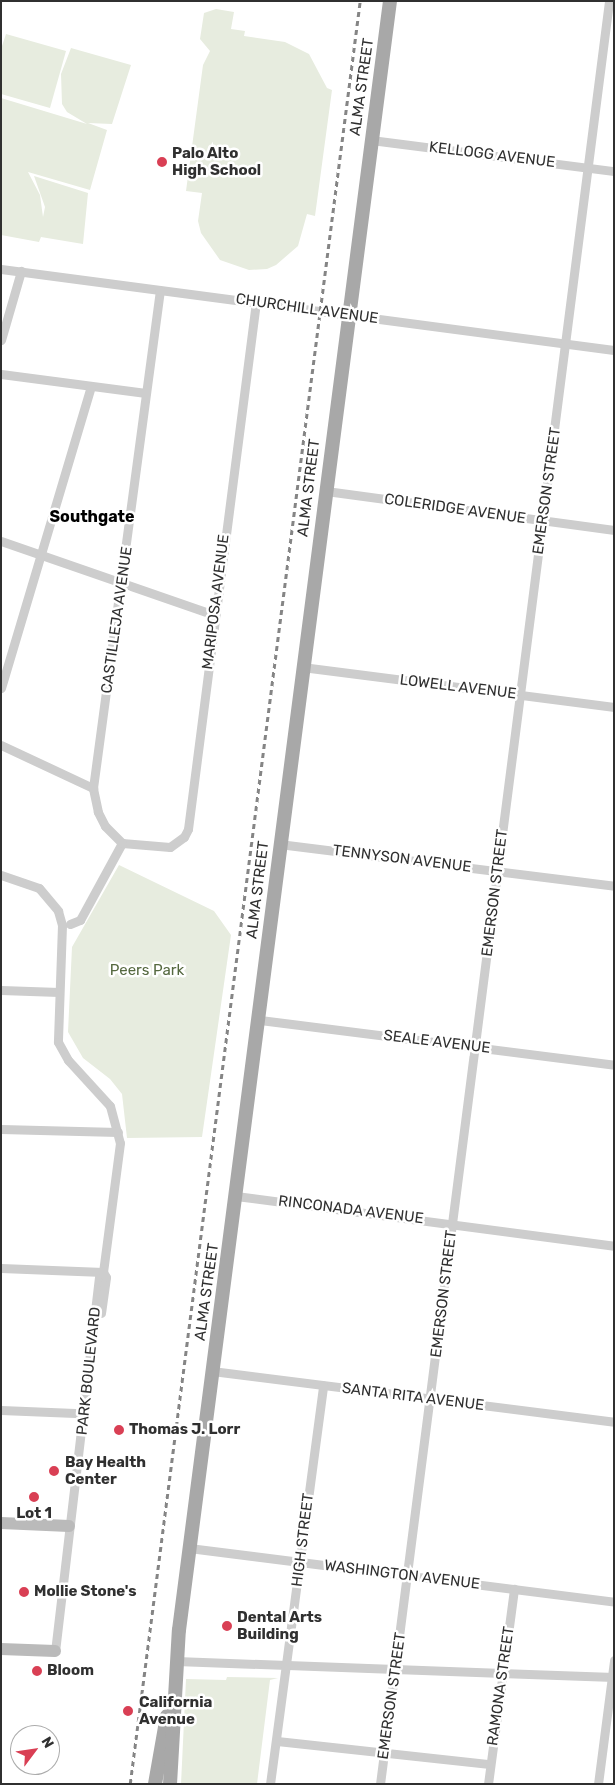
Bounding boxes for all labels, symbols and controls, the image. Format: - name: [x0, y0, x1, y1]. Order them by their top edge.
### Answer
- street label: ALMA STREET: [346, 37, 378, 137]
- street label: KELLOGG AVENUE: [428, 138, 556, 172]
- place label: Palo Alto High School: [172, 144, 261, 179]
- marker: Palo Alto High School: [156, 156, 168, 168]
- street label: CHURCHILL AVENUE: [234, 290, 380, 328]
- street label: EMERSON STREET: [529, 426, 565, 556]
- street label: ALMA STREET: [294, 438, 324, 538]
- street label: COLERIDGE AVENUE: [383, 490, 527, 528]
- district label: Southgate: [49, 507, 135, 527]
- street label: MARIPOSA AVENUE: [199, 533, 233, 671]
- street label: CASTILLEJA AVENUE: [98, 545, 136, 695]
- street label: LOWELL AVENUE: [398, 671, 518, 703]
- street label: EMERSON STREET: [478, 828, 512, 958]
- street label: ALMA STREET: [243, 840, 273, 940]
- street label: TENNYSON AVENUE: [332, 842, 472, 876]
- park label: Peers Park: [110, 962, 184, 980]
- street label: SEALE AVENUE: [382, 1026, 492, 1058]
- street label: RINCONADA AVENUE: [277, 1192, 425, 1228]
- street label: EMERSON STREET: [427, 1229, 461, 1359]
- street label: ALMA STREET: [191, 1242, 223, 1342]
- street label: PARK BOULEVARD: [73, 1306, 105, 1436]
- street label: SANTA RITA AVENUE: [340, 1379, 486, 1415]
- place label: Thomas J. Lorr: [129, 1421, 240, 1439]
- marker: Thomas J. Lorr: [113, 1424, 125, 1436]
- place label: Bay Health Center: [65, 1453, 146, 1488]
- marker: Bay Health Center: [47, 1464, 61, 1478]
- marker: Lot 1: [28, 1491, 40, 1503]
- street label: HIGH STREET: [288, 1492, 318, 1588]
- place label: Lot 1: [16, 1505, 52, 1523]
- street label: WASHINGTON AVENUE: [323, 1556, 481, 1594]
- place label: Mollie Stone's: [34, 1583, 137, 1601]
- marker: Mollie Stone's: [18, 1586, 30, 1598]
- place label: Dental Arts Building: [237, 1608, 322, 1643]
- marker: Dental Arts Building: [221, 1620, 233, 1632]
- street label: RAMONA STREET: [484, 1625, 518, 1747]
- street label: EMERSON STREET: [374, 1631, 410, 1761]
- place label: Bloom: [47, 1662, 94, 1680]
- marker: Bloom: [31, 1665, 43, 1677]
- place label: California Avenue: [139, 1693, 212, 1728]
- marker: California Avenue: [121, 1704, 135, 1718]
- north arrow: [10, 1725, 60, 1775]
- text: N: [38, 1734, 57, 1751]

